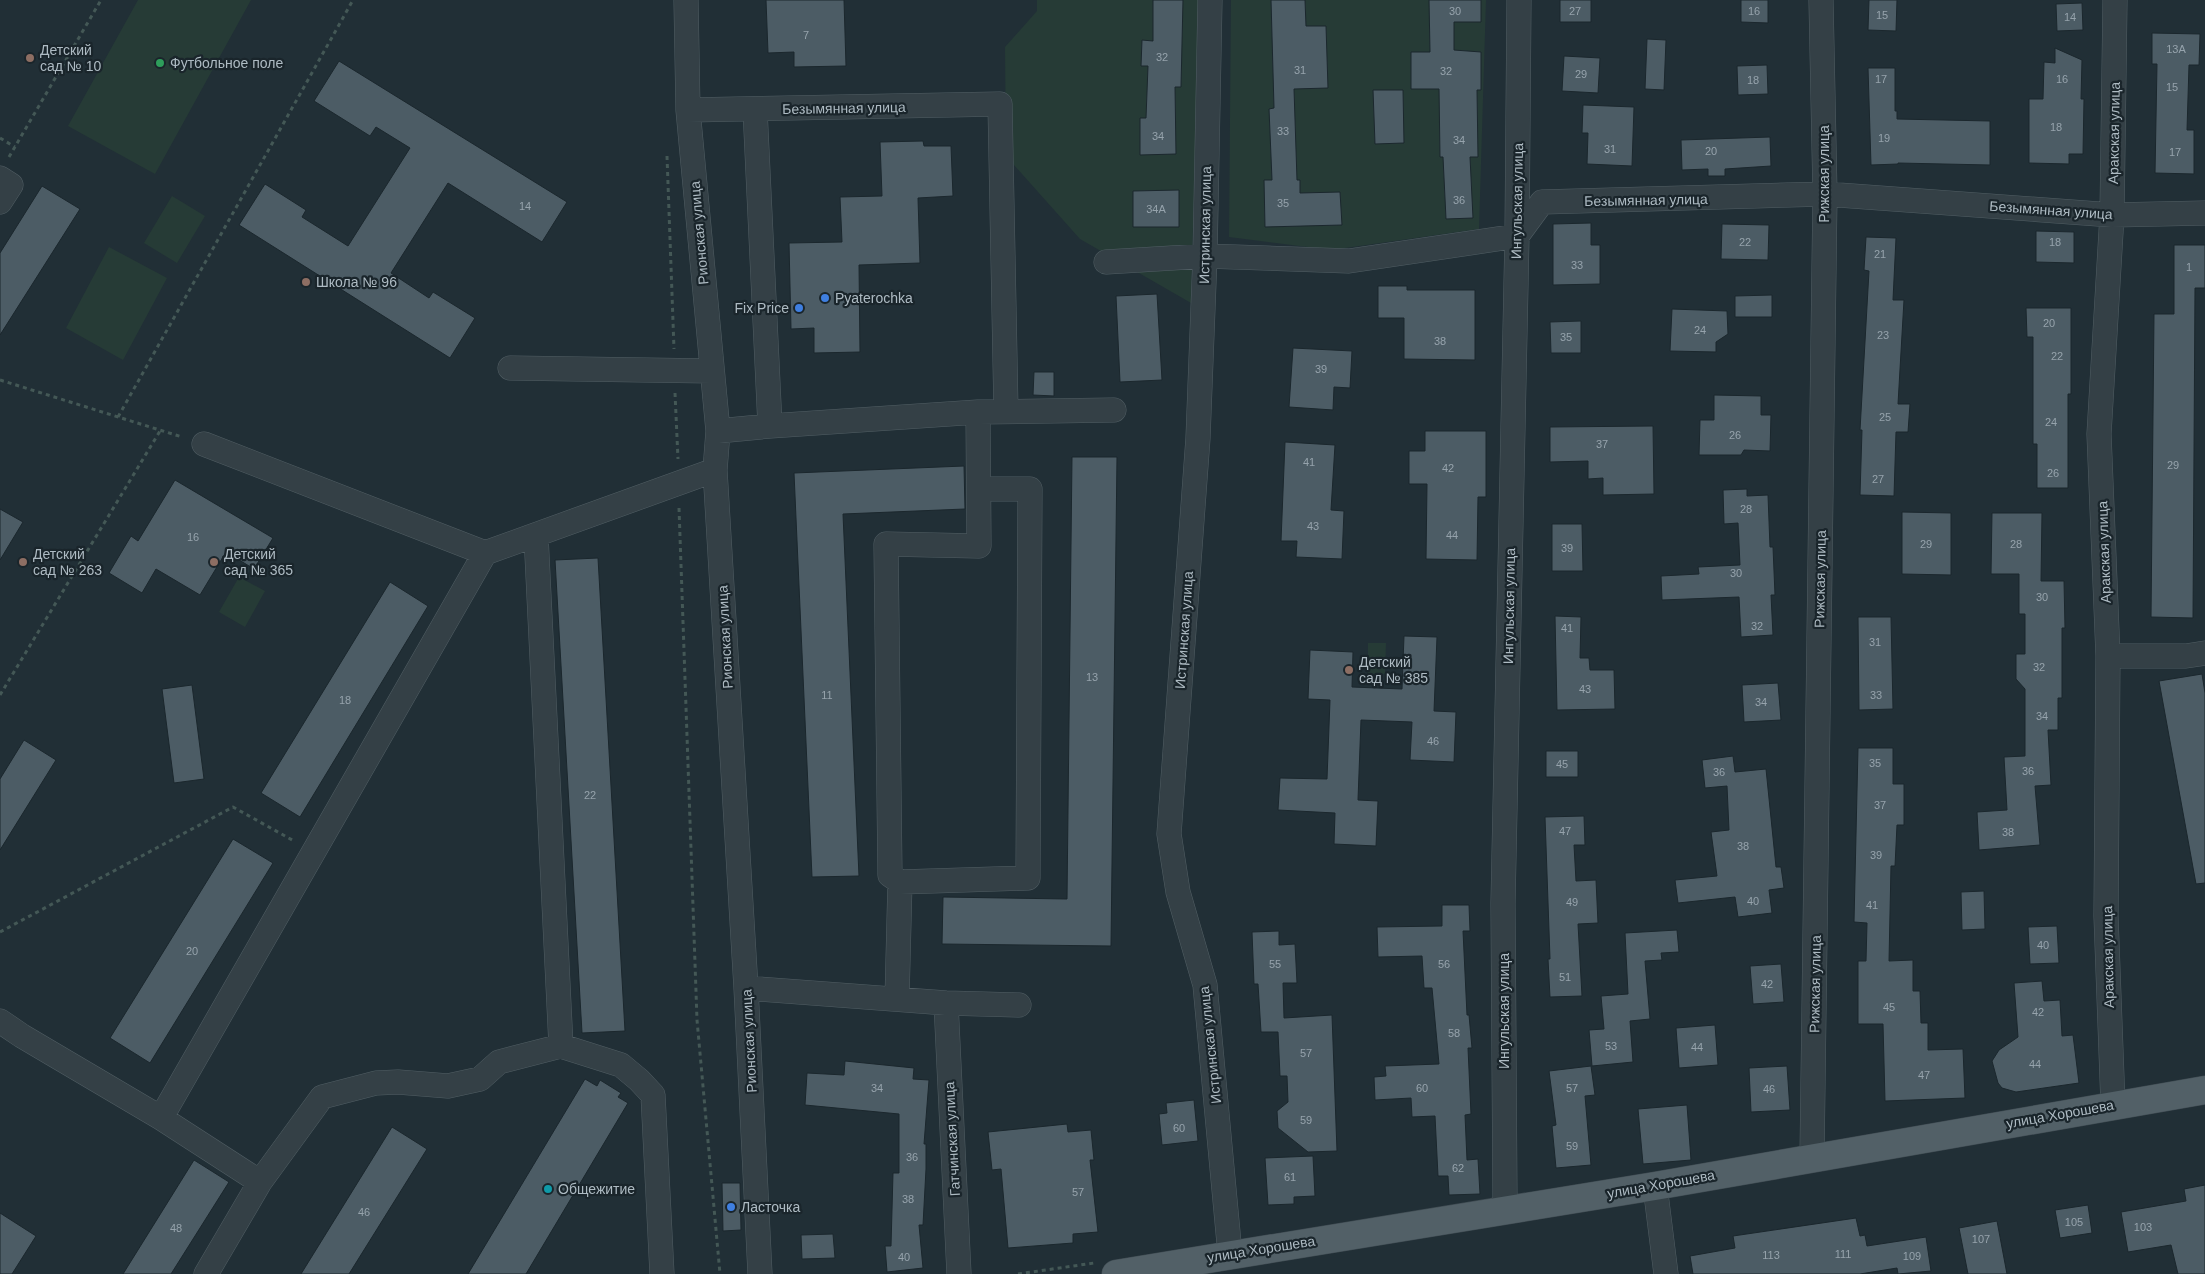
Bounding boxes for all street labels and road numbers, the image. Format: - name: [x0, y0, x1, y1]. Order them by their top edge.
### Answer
- street label: Аракская улица: [2105, 81, 2123, 184]
- street label: Безымянная улица: [782, 99, 906, 117]
- street label: Рижская улица: [1816, 125, 1832, 223]
- street label: Ингульская улица: [1508, 143, 1526, 259]
- street label: Истринская улица: [1196, 166, 1214, 284]
- street label: Рионская улица: [686, 180, 711, 285]
- street label: Безымянная улица: [1584, 191, 1708, 209]
- street label: Безымянная улица: [1989, 198, 2113, 222]
- street label: Аракская улица: [2094, 500, 2114, 603]
- street label: Рижская улица: [1811, 530, 1829, 628]
- street label: Ингульская улица: [1500, 548, 1518, 664]
- street label: Истринская улица: [1172, 570, 1196, 689]
- street label: Рионская улица: [714, 585, 736, 689]
- street label: Аракская улица: [2099, 905, 2117, 1008]
- street label: Рижская улица: [1806, 935, 1824, 1033]
- street label: Ингульская улица: [1496, 953, 1512, 1069]
- street label: Истринская улица: [1196, 985, 1224, 1105]
- street label: Рионская улица: [738, 989, 760, 1093]
- street label: Гатчинская улица: [941, 1081, 963, 1197]
- street label: улица Хорошева: [2005, 1097, 2115, 1131]
- street label: улица Хорошева: [1606, 1167, 1716, 1201]
- street label: улица Хорошева: [1206, 1233, 1316, 1265]

